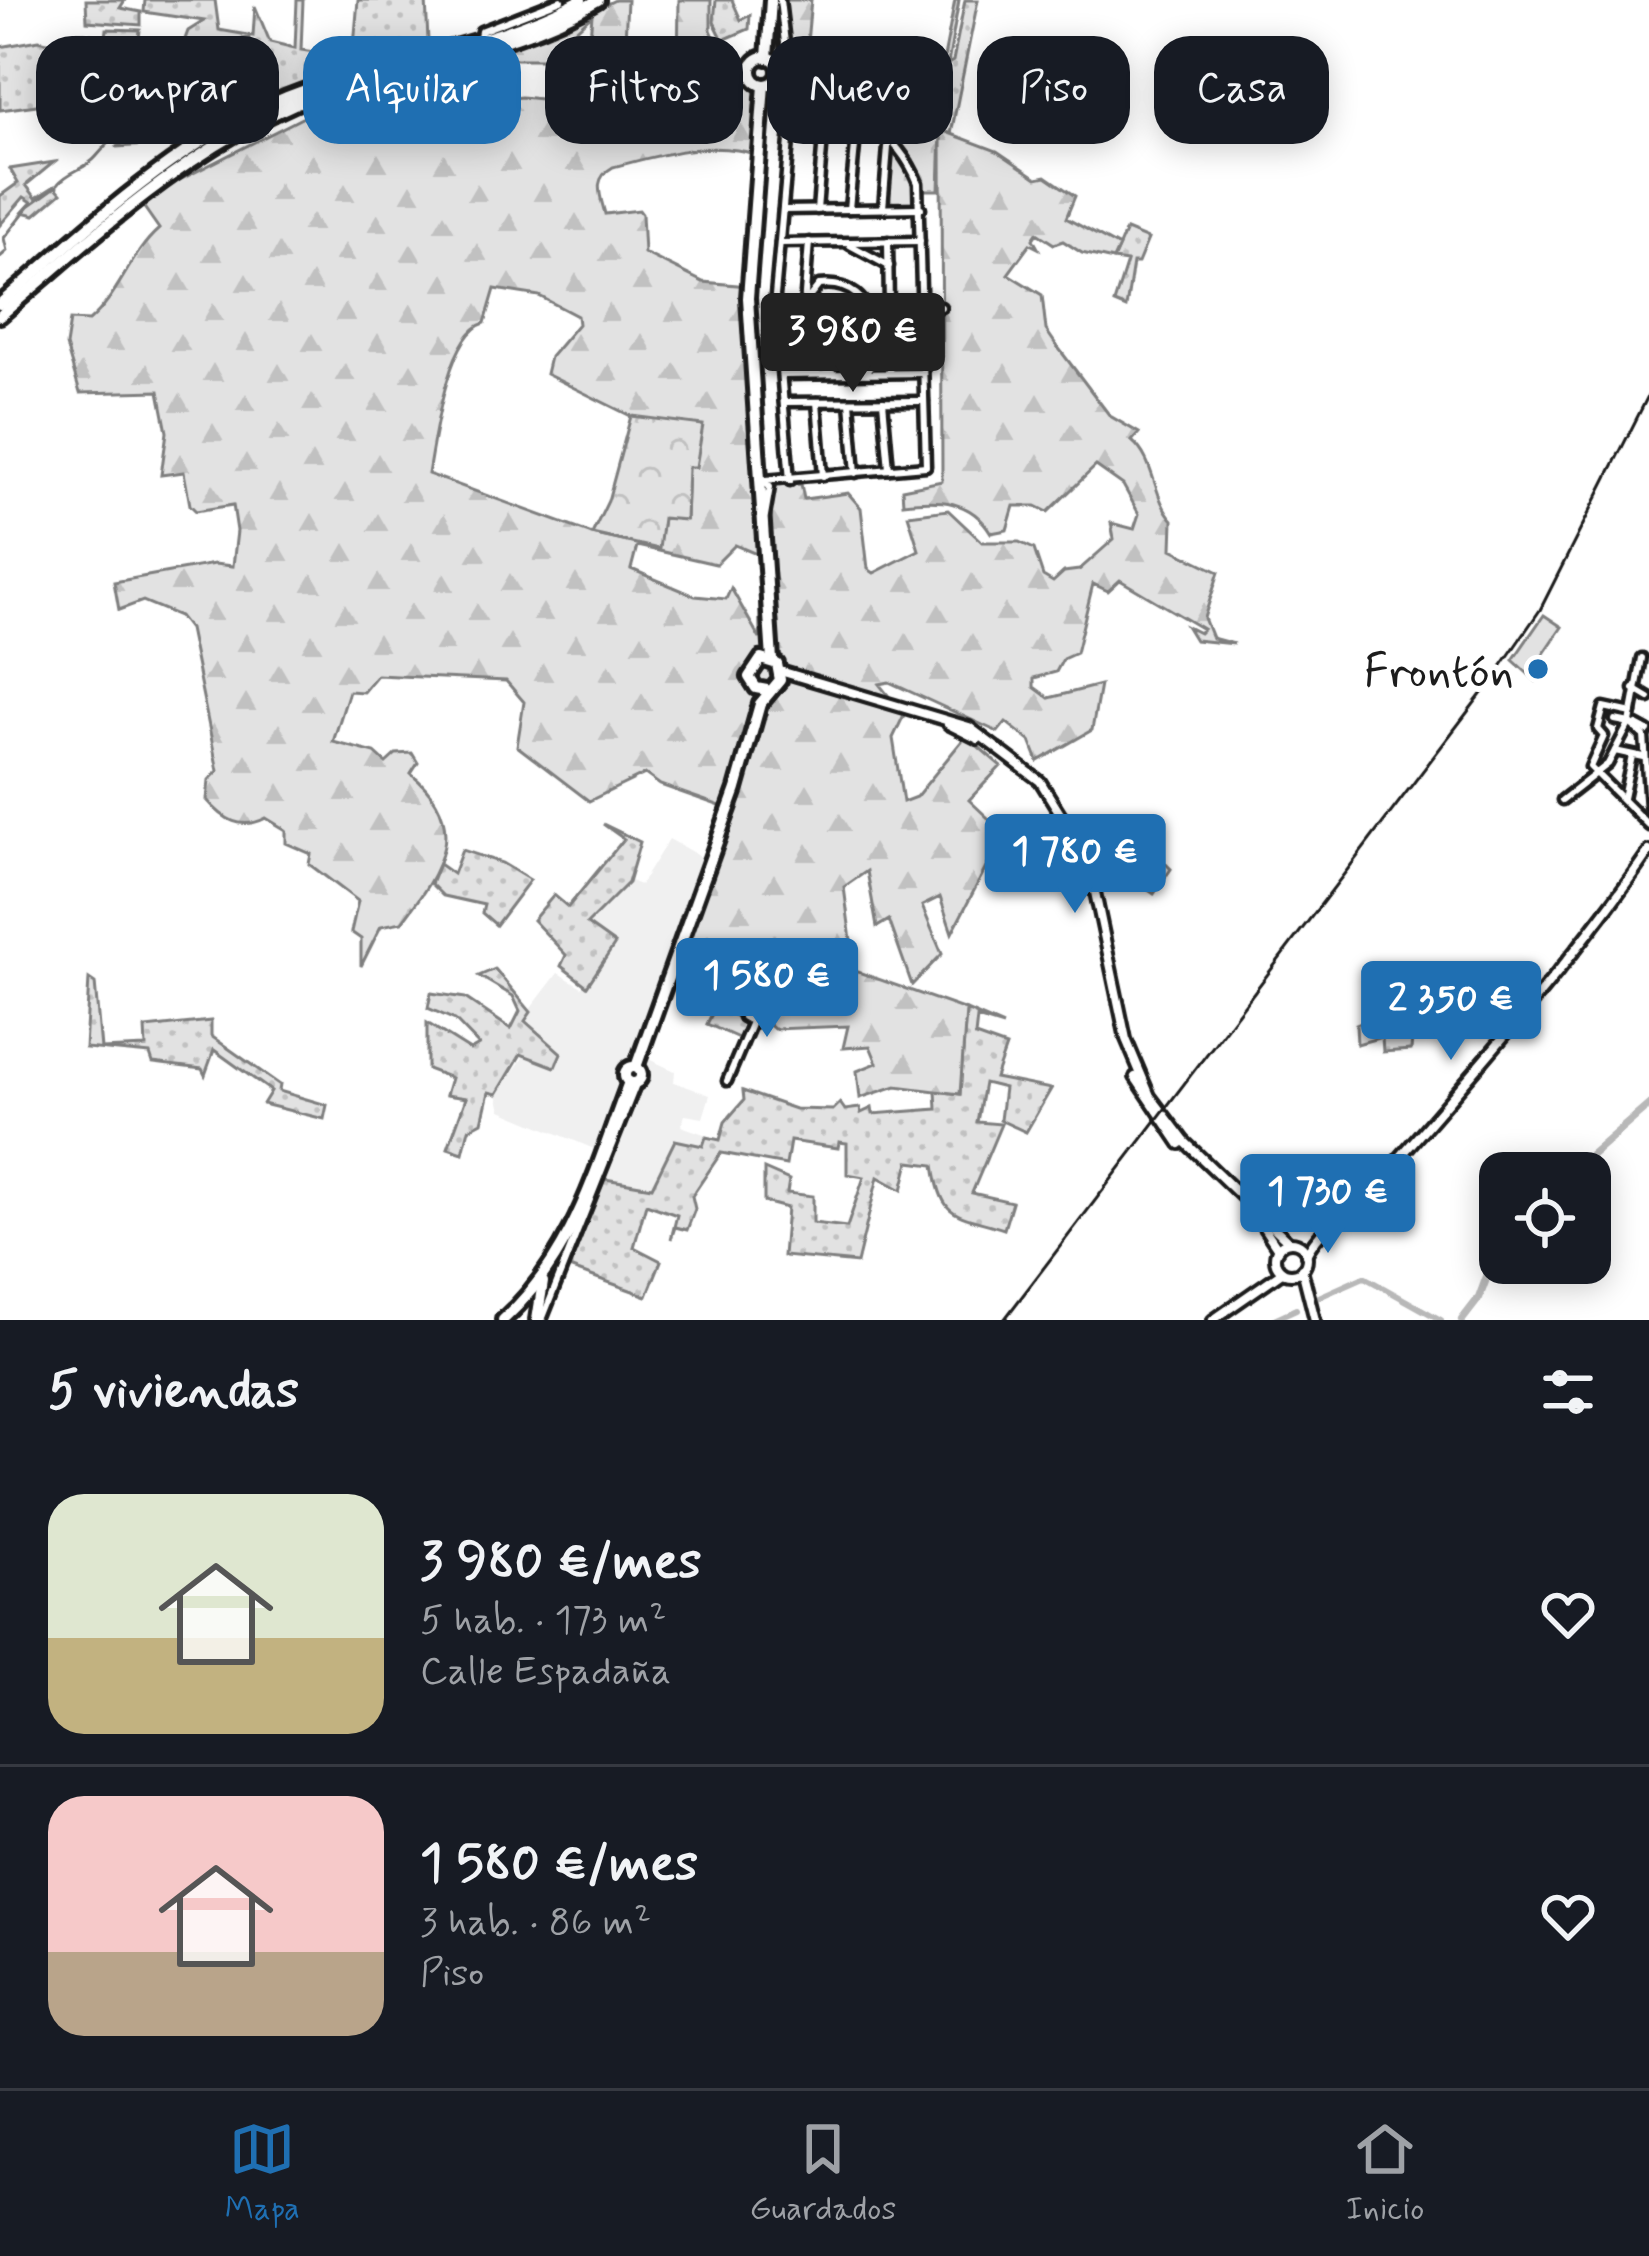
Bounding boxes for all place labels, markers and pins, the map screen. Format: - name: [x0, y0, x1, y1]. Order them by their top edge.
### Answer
- pin: 3 980 €: [742, 293, 964, 395]
- place label: Frontón: [1363, 641, 1514, 704]
- marker: Frontón: [1525, 656, 1551, 682]
- pin: 1 780 €: [964, 814, 1186, 916]
- pin: 1 580 €: [656, 938, 878, 1040]
- pin: 2 350 €: [1340, 961, 1562, 1063]
- pin: 1 730 €: [1217, 1154, 1439, 1256]

